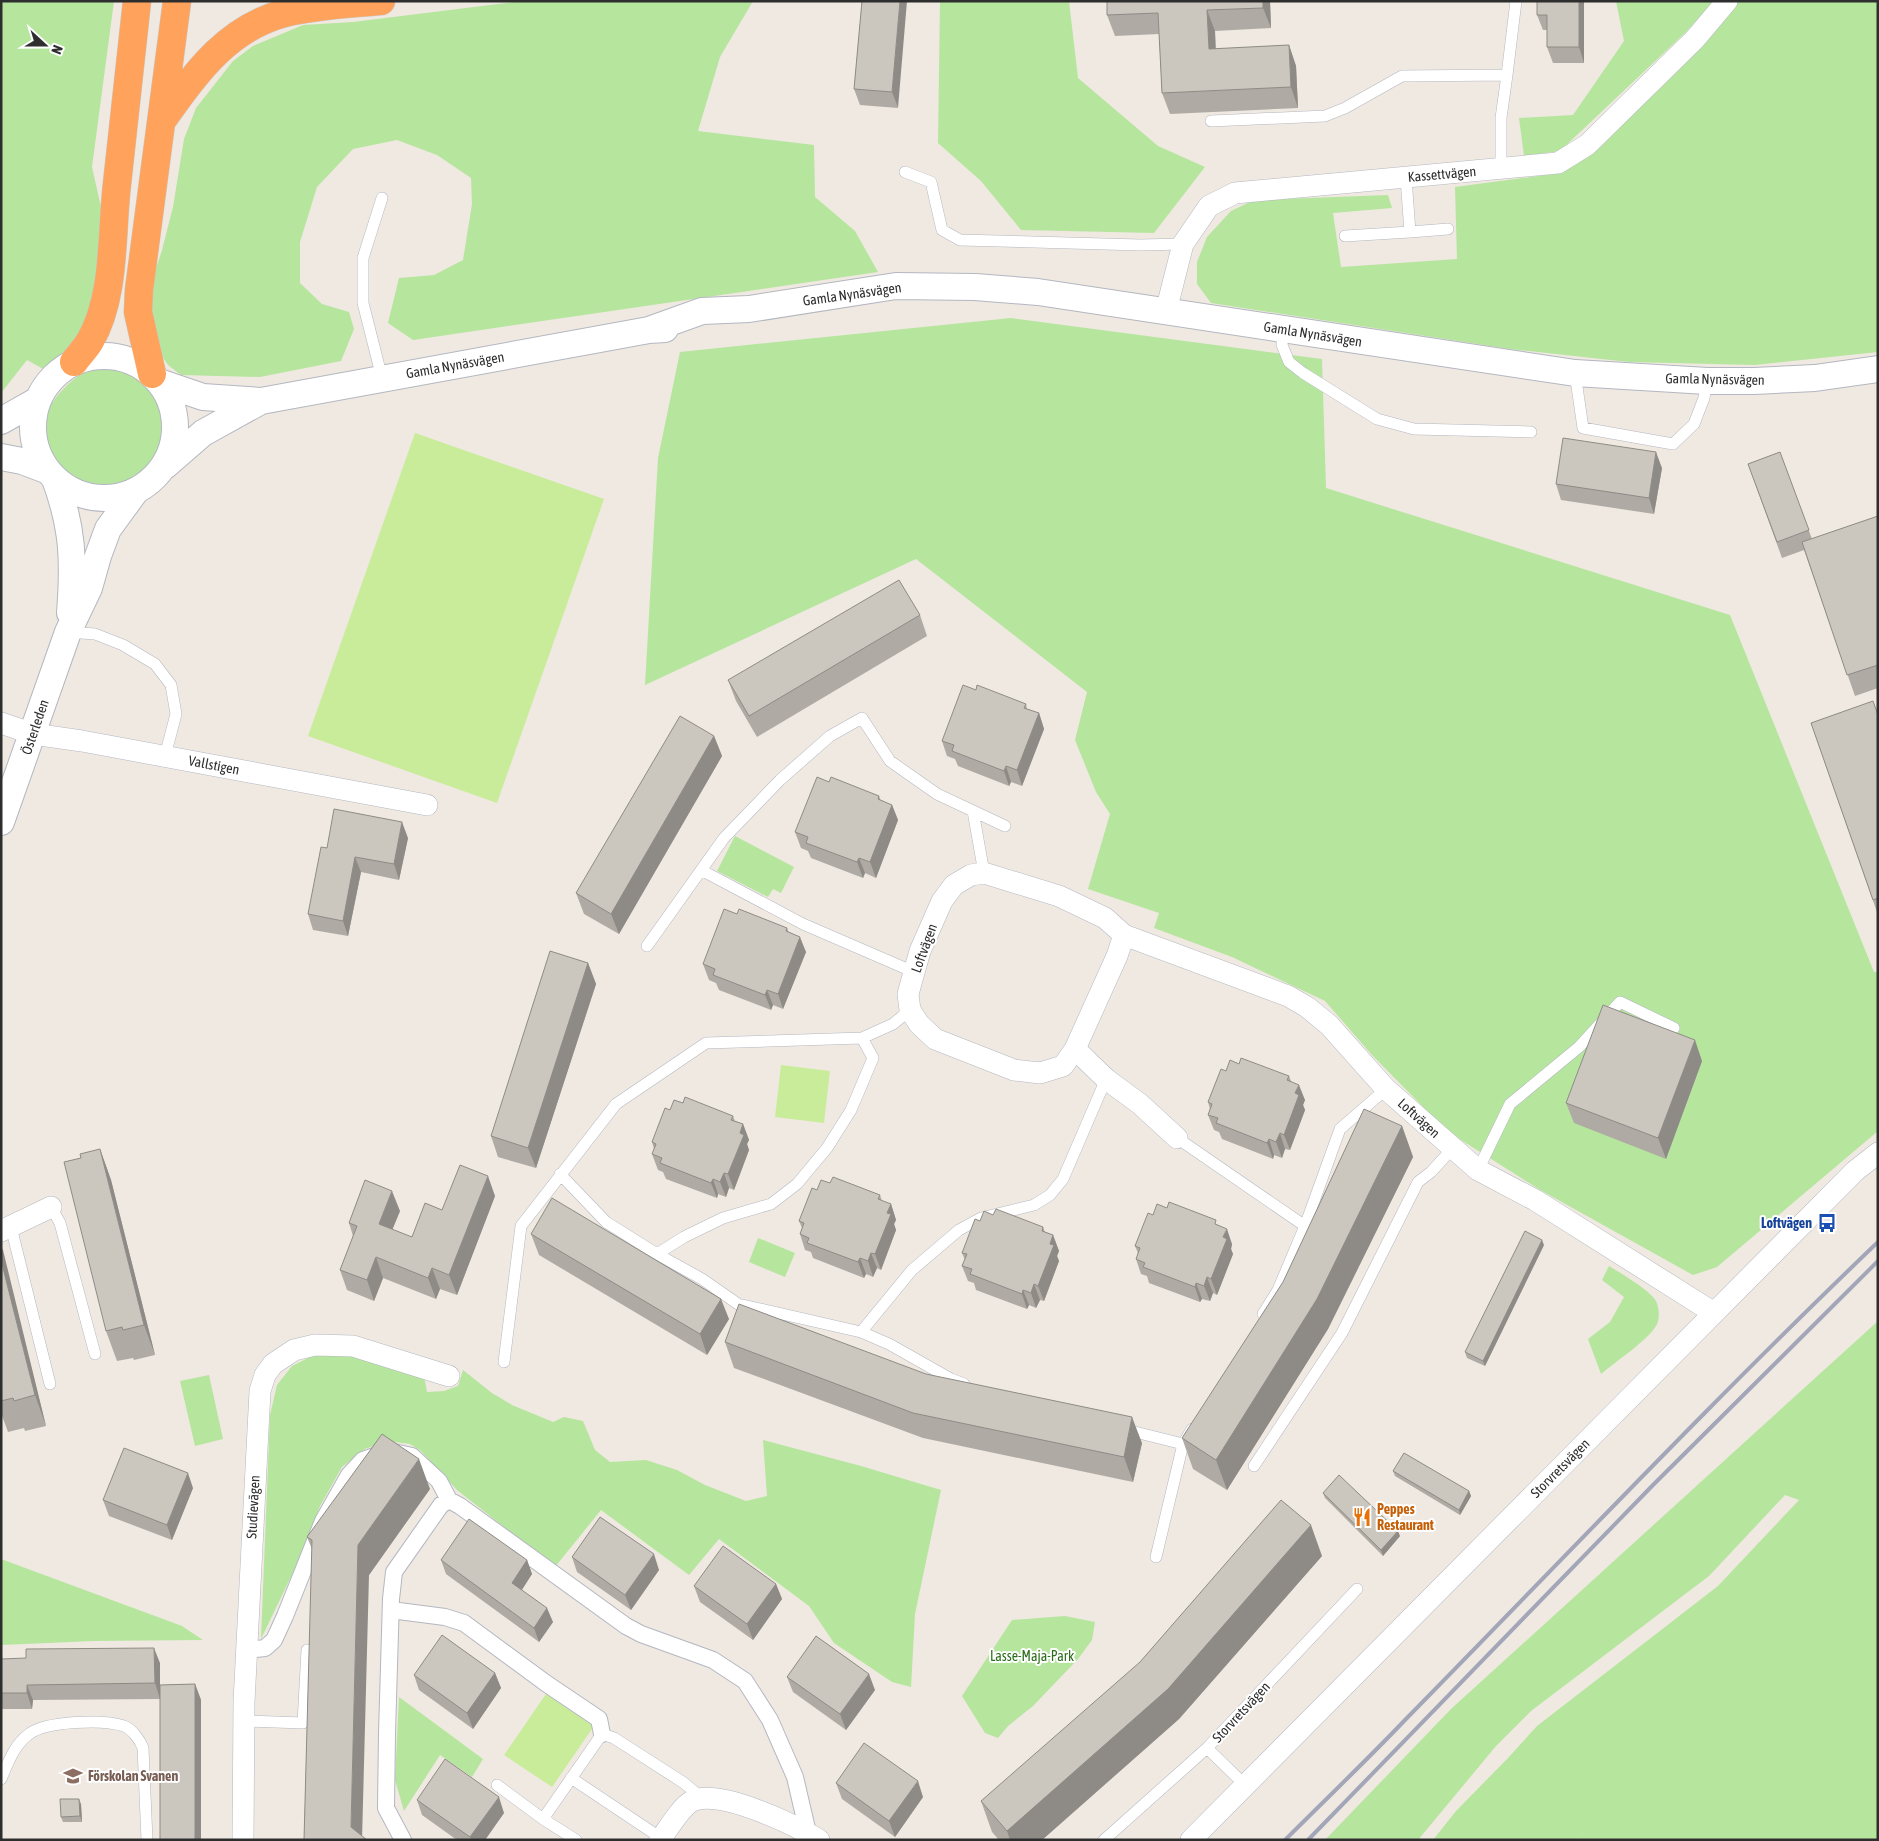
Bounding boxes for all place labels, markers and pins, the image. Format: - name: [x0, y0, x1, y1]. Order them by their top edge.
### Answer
- bus stop icon: Loftvägen: [1816, 1212, 1838, 1234]
- place label: Loftvägen: [1761, 1215, 1812, 1231]
- place label: Peppes Restaurant: [1377, 1501, 1434, 1533]
- restaurant icon: Peppes Restaurant: [1351, 1506, 1373, 1528]
- school or university icon: Förskolan Svanen: [62, 1765, 84, 1787]
- place label: Förskolan Svanen: [88, 1768, 178, 1784]

